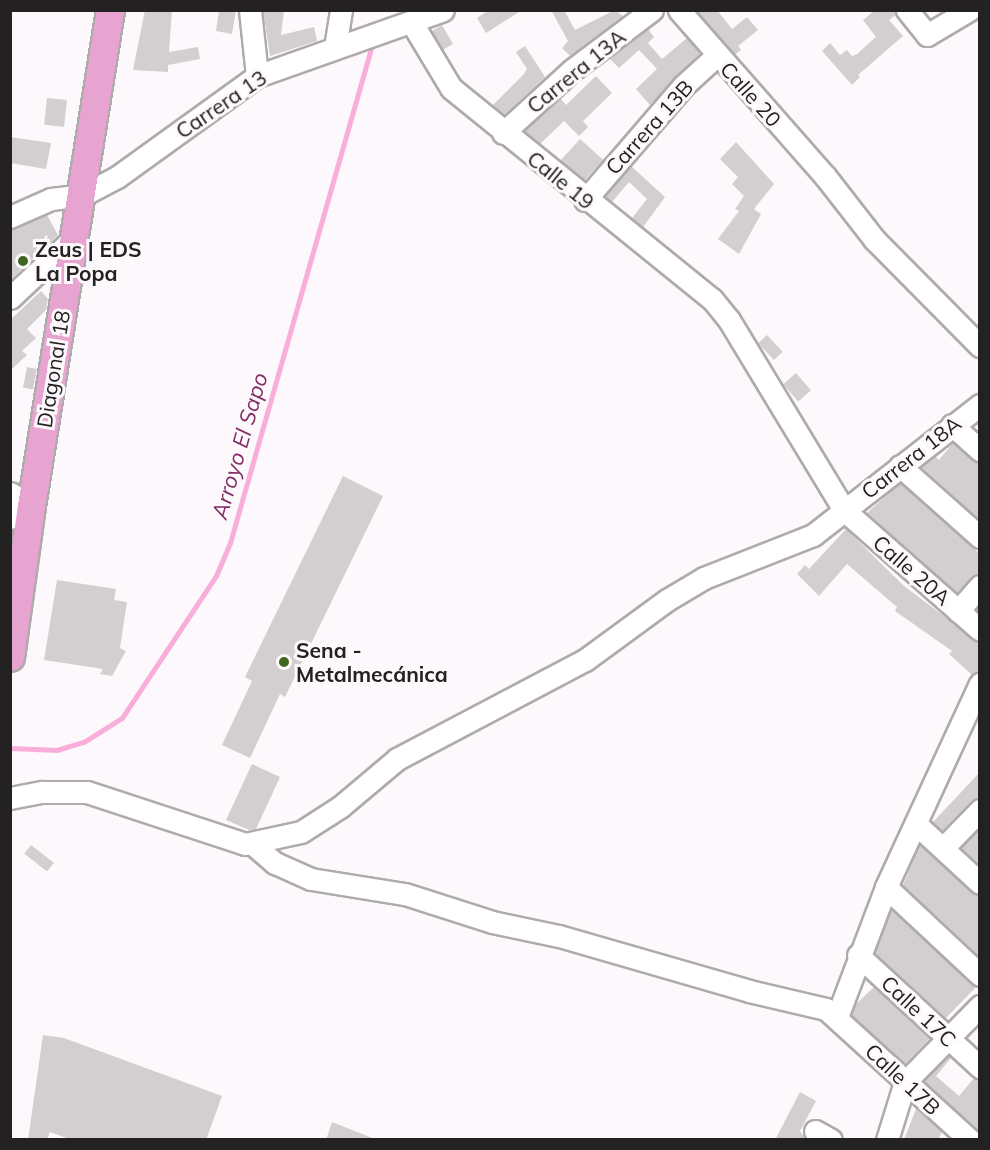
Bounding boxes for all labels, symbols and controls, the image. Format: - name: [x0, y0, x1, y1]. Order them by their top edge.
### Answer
- street label: Carrera 13A: [522, 24, 630, 118]
- street label: Calle 20: [715, 56, 787, 132]
- street label: Carrera 13: [171, 64, 271, 144]
- street label: Carrera 13B: [600, 75, 698, 179]
- street label: Calle 19: [522, 145, 600, 215]
- place label: Zeus | EDS La Popa: [35, 236, 141, 286]
- marker: Zeus | EDS La Popa: [16, 254, 30, 268]
- street label: Diagonal 18: [31, 308, 75, 430]
- water label: Arroyo El Sapo: [207, 370, 273, 522]
- street label: Carrera 18A: [856, 410, 966, 504]
- street label: Calle 20A: [868, 530, 956, 610]
- place label: Sena - Metalmecánica: [296, 637, 448, 687]
- marker: Sena - Metalmecánica: [277, 655, 291, 669]
- street label: Calle 17C: [876, 970, 962, 1052]
- street label: Calle 17B: [860, 1038, 946, 1120]

